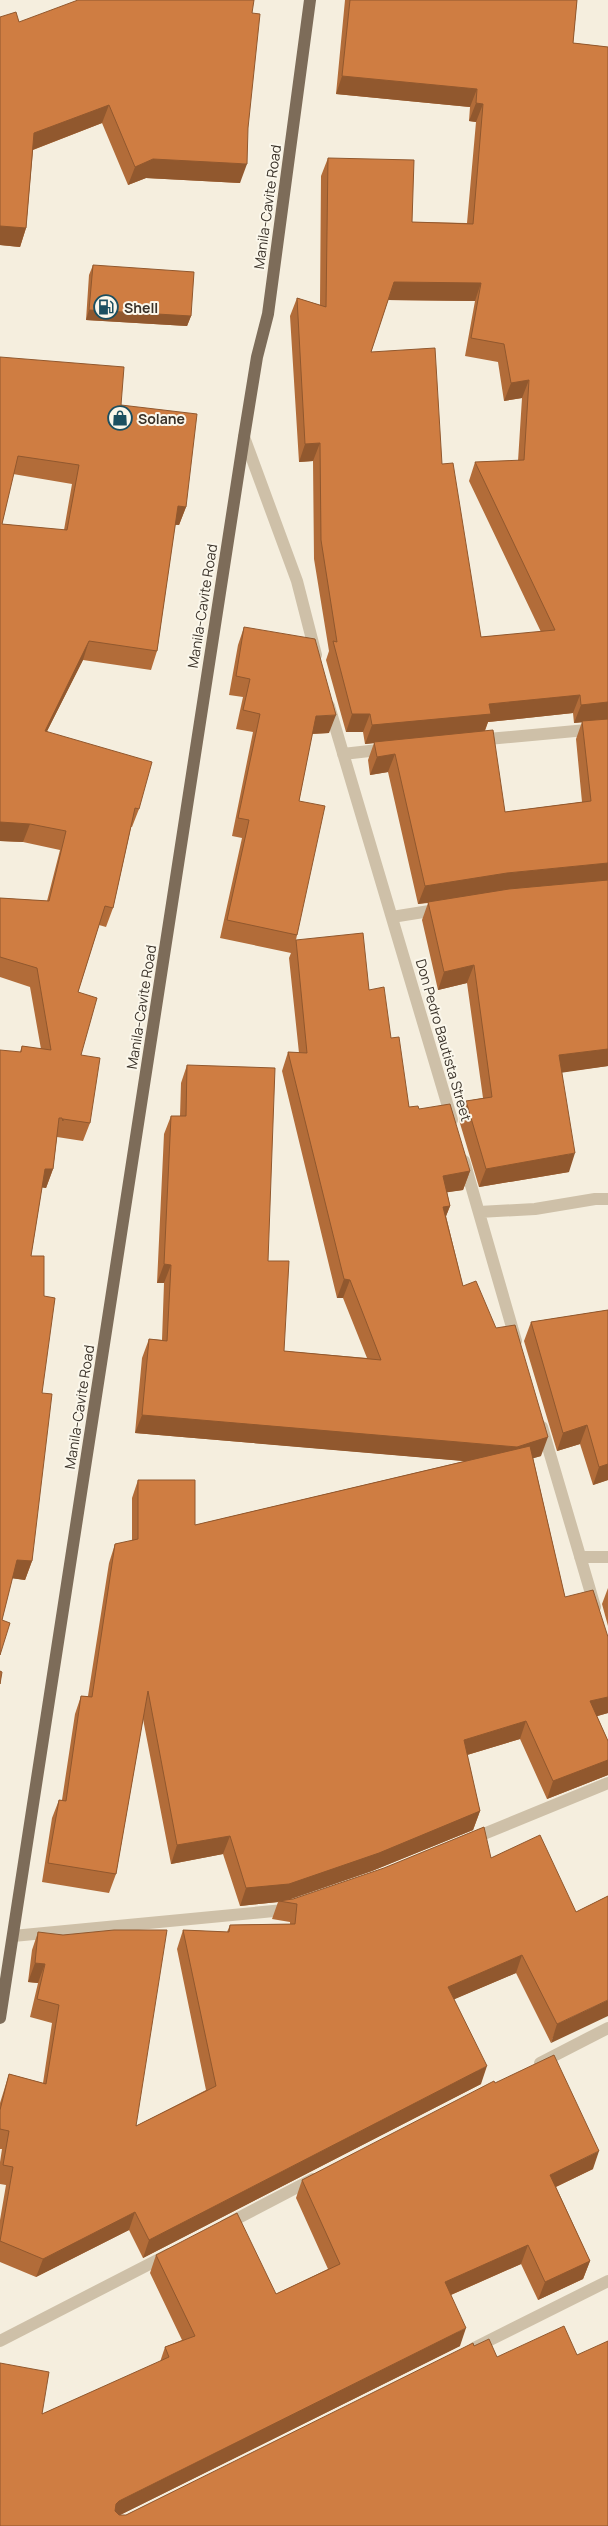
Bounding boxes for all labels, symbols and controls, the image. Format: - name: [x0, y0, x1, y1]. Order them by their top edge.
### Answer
- street label: Manila-Cavite Road: [249, 144, 285, 270]
- fuel station icon: Shell: [93, 294, 119, 320]
- place label: Shell: [124, 298, 158, 317]
- shop icon: Solane: [107, 405, 133, 431]
- place label: Solane: [138, 409, 185, 428]
- street label: Manila-Cavite Road: [183, 543, 221, 669]
- street label: Manila-Cavite Road: [122, 944, 160, 1070]
- street label: Don Pedro Bautista Street: [412, 957, 476, 1124]
- street label: Manila-Cavite Road: [60, 1344, 98, 1470]

